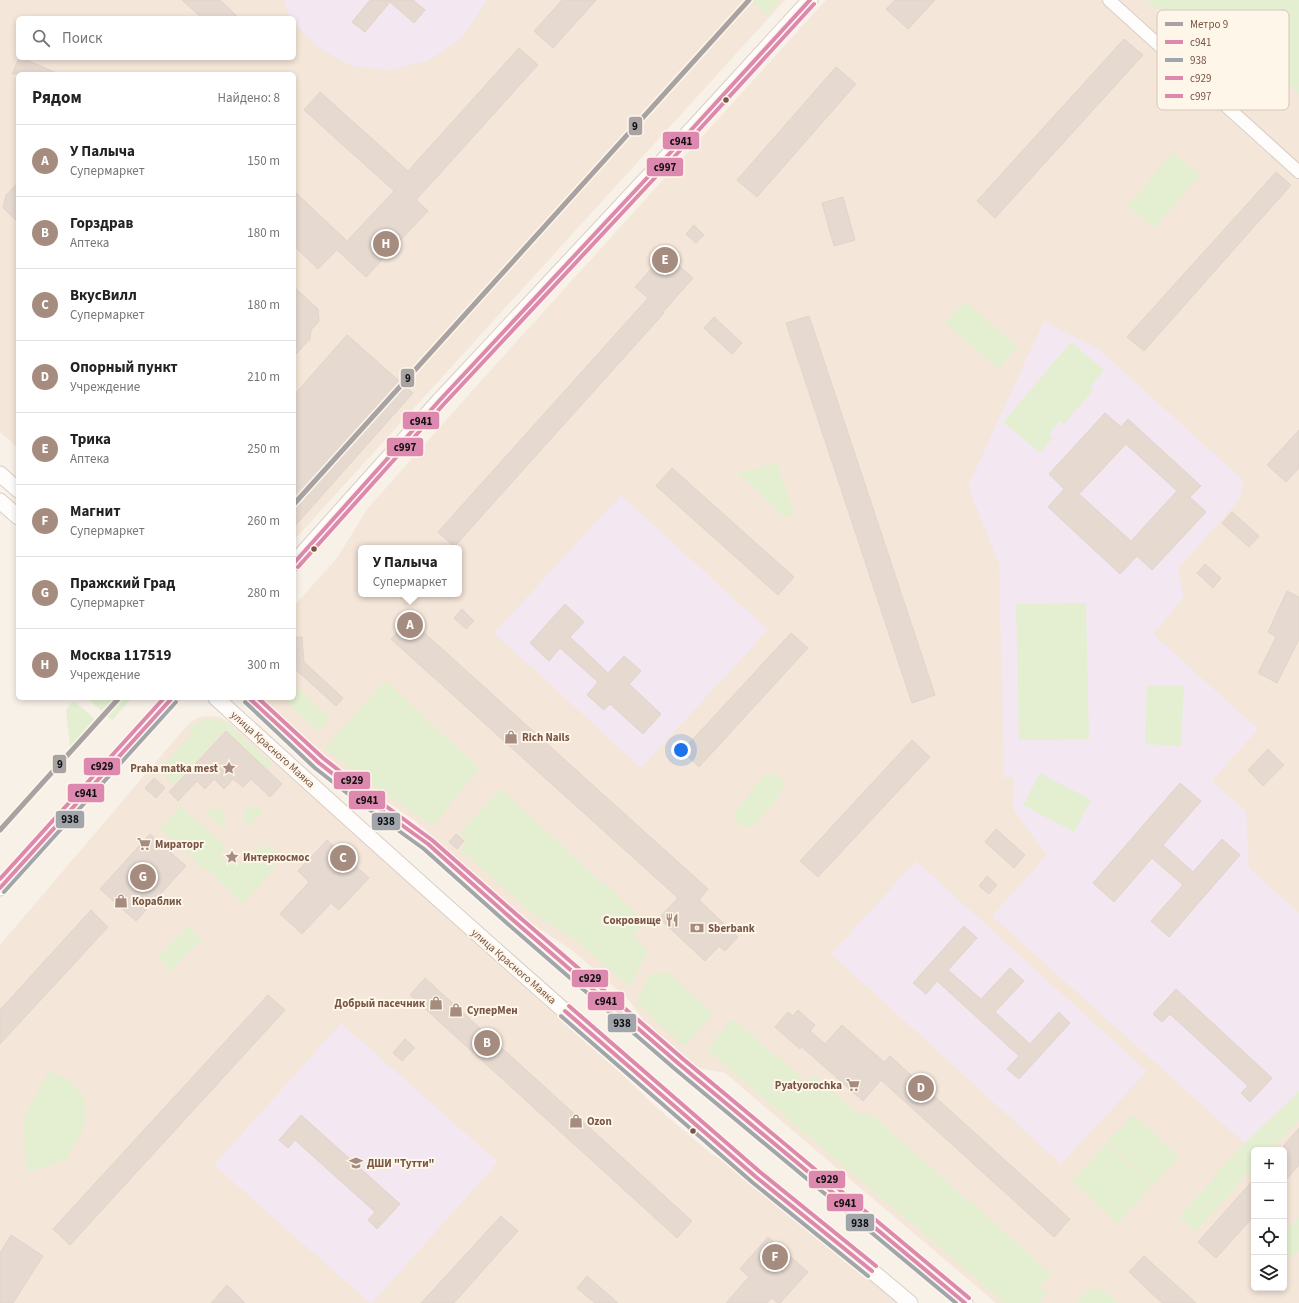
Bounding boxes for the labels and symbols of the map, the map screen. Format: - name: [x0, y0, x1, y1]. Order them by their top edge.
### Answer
- legend: [1157, 10, 1289, 110]
- text: Метро 9: [1190, 17, 1228, 32]
- text: с941: [1190, 35, 1211, 50]
- text: 938: [1190, 53, 1207, 68]
- text: с929: [1190, 71, 1211, 86]
- text: с997: [1190, 89, 1211, 104]
- unlabelled marker: [721, 95, 731, 105]
- line badge: 9: [628, 116, 643, 136]
- text: 9: [632, 119, 638, 134]
- line badge: с941: [662, 131, 700, 150]
- text: с941: [670, 134, 692, 149]
- line badge: с997: [646, 157, 684, 177]
- text: с997: [654, 160, 676, 175]
- pin: H: [373, 229, 399, 259]
- pin: E: [652, 245, 678, 275]
- line badge: 9: [400, 368, 415, 388]
- text: 9: [405, 371, 411, 386]
- line badge: с941: [402, 411, 440, 430]
- text: с941: [410, 414, 432, 429]
- line badge: с997: [386, 437, 424, 457]
- text: с997: [394, 440, 416, 455]
- unlabelled marker: [309, 544, 319, 554]
- pin: A: [397, 610, 423, 640]
- street label: улица Красного Маяка: [227, 708, 318, 791]
- shop icon: Rich Nails: [503, 729, 519, 745]
- place label: Rich Nails: [522, 730, 570, 745]
- your location: [671, 740, 691, 760]
- line badge: 9: [52, 754, 67, 774]
- text: 9: [57, 757, 63, 772]
- line badge: с929: [83, 757, 121, 776]
- text: с929: [91, 759, 113, 774]
- place icon: Praha matka mest: [221, 760, 237, 776]
- place label: Praha matka mest: [130, 761, 219, 776]
- line badge: с929: [333, 771, 371, 790]
- text: с929: [341, 773, 363, 788]
- line badge: с941: [67, 783, 105, 803]
- text: с941: [75, 786, 97, 801]
- line badge: с941: [348, 790, 386, 810]
- text: с941: [356, 793, 378, 808]
- line badge: 938: [55, 810, 85, 829]
- text: 938: [61, 812, 79, 827]
- line badge: 938: [371, 812, 401, 831]
- text: 938: [377, 814, 395, 829]
- supermarket icon: Мираторг: [136, 836, 152, 852]
- place label: Мираторг: [155, 837, 204, 852]
- pin: C: [330, 843, 356, 873]
- place icon: Интеркосмос: [224, 849, 240, 865]
- place label: Интеркосмос: [243, 850, 310, 865]
- pin: G: [130, 862, 156, 892]
- shop icon: Кораблик: [113, 893, 129, 909]
- place label: Кораблик: [132, 894, 181, 909]
- restaurant icon: Сокровище: [664, 912, 680, 928]
- place label: Сокровище: [603, 913, 661, 928]
- bank icon: Sberbank: [689, 920, 705, 936]
- place label: Sberbank: [708, 921, 755, 936]
- street label: улица Красного Маяка: [468, 925, 559, 1008]
- line badge: с929: [571, 969, 609, 988]
- text: с929: [579, 971, 601, 986]
- line badge: с941: [587, 991, 625, 1011]
- text: с941: [595, 994, 617, 1009]
- shop icon: Добрый пасечник: [428, 995, 444, 1011]
- place label: Добрый пасечник: [335, 996, 425, 1011]
- shop icon: СуперМен: [448, 1002, 464, 1018]
- place label: СуперМен: [467, 1003, 518, 1018]
- line badge: 938: [607, 1013, 637, 1033]
- text: 938: [613, 1016, 631, 1031]
- pin: B: [474, 1028, 500, 1058]
- pin: D: [908, 1073, 934, 1103]
- supermarket icon: Pyatyorochka: [845, 1077, 861, 1093]
- place label: Pyatyorochka: [775, 1078, 842, 1093]
- shop icon: Ozon: [568, 1113, 584, 1129]
- place label: Ozon: [587, 1114, 612, 1129]
- unlabelled marker: [688, 1126, 698, 1136]
- school or university icon: ДШИ "Тутти": [348, 1155, 364, 1171]
- place label: ДШИ "Тутти": [367, 1156, 435, 1171]
- line badge: с929: [808, 1170, 846, 1189]
- text: с929: [816, 1172, 838, 1187]
- line badge: с941: [826, 1193, 864, 1212]
- text: с941: [834, 1196, 856, 1211]
- line badge: 938: [845, 1213, 875, 1232]
- text: 938: [851, 1216, 869, 1231]
- pin: F: [762, 1242, 788, 1272]

